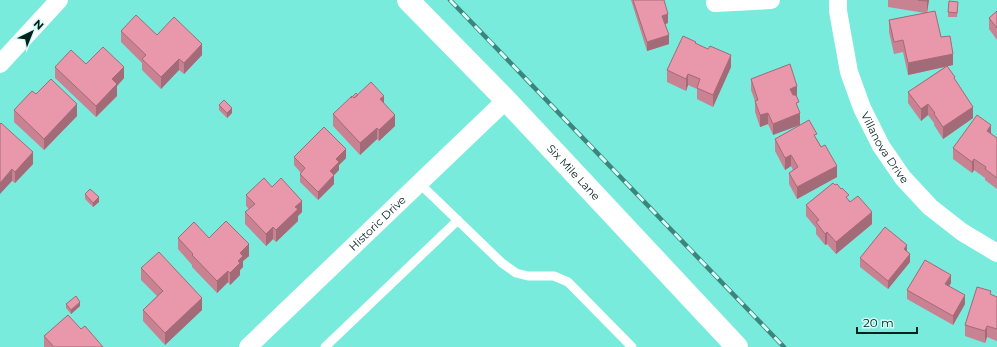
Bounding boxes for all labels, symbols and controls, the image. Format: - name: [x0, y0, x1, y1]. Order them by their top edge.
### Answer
- north arrow: [12, 12, 52, 52]
- text: N: [31, 17, 47, 33]
- street label: Villanova Drive: [858, 110, 912, 187]
- street label: Six Mile Lane: [544, 141, 603, 203]
- street label: Historic Drive: [346, 192, 409, 254]
- scale bar: [857, 309, 917, 335]
- text: 20 m: [863, 315, 894, 330]

